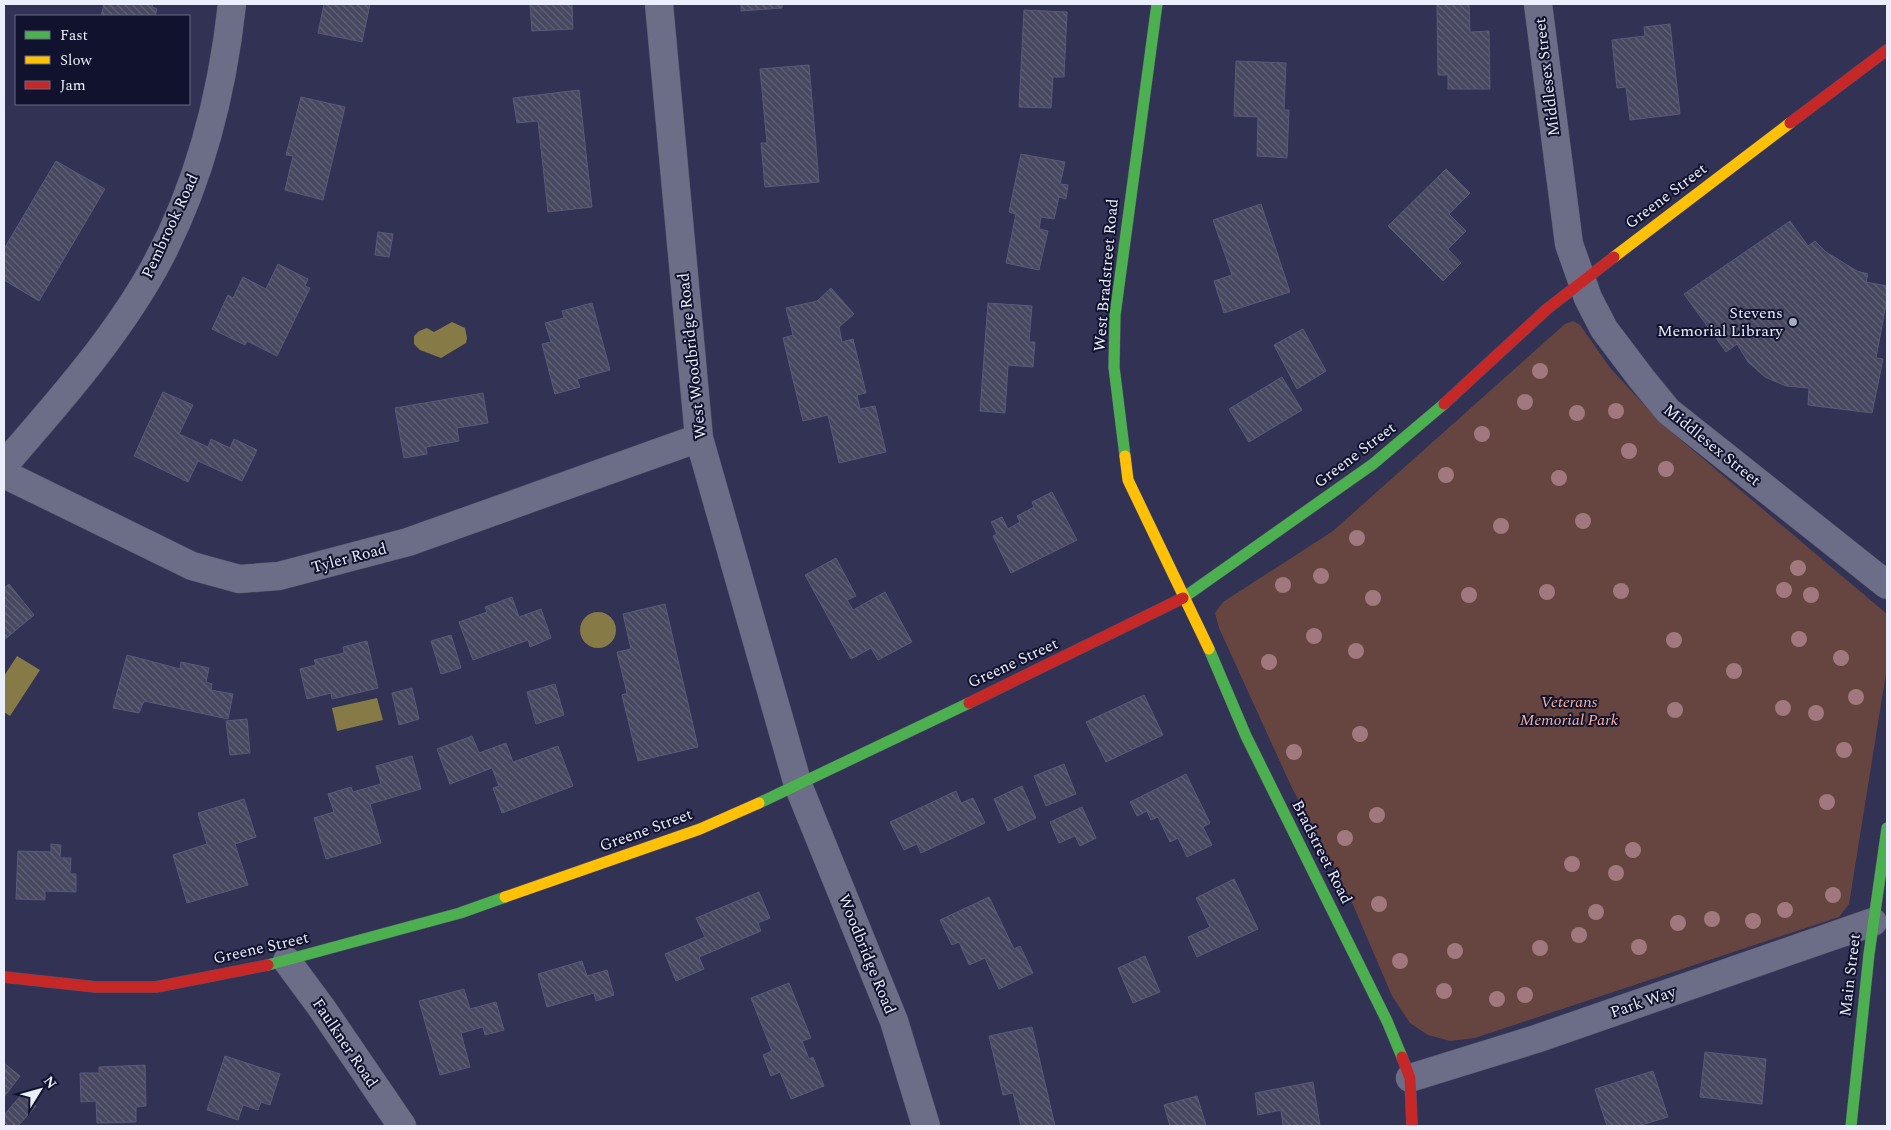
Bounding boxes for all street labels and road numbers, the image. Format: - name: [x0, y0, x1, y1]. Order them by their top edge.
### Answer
- street label: Middlesex Street: [1528, 16, 1566, 138]
- street label: Greene Street: [1620, 157, 1712, 235]
- street label: Pembrook Road: [135, 170, 205, 282]
- street label: West Bradstreet Road: [1087, 197, 1125, 353]
- street label: West Woodbridge Road: [671, 272, 713, 440]
- street label: Middlesex Street: [1658, 398, 1766, 492]
- street label: Greene Street: [1309, 416, 1401, 494]
- street label: Tyler Road: [309, 536, 389, 580]
- street label: Greene Street: [964, 631, 1062, 694]
- street label: Bradstreet Road: [1285, 796, 1359, 908]
- street label: Greene Street: [596, 802, 696, 858]
- street label: Woodbridge Road: [832, 890, 902, 1018]
- street label: Greene Street: [211, 925, 311, 971]
- street label: Main Street: [1833, 932, 1867, 1018]
- street label: Park Way: [1607, 979, 1680, 1024]
- street label: Faulkner Road: [306, 993, 384, 1093]

